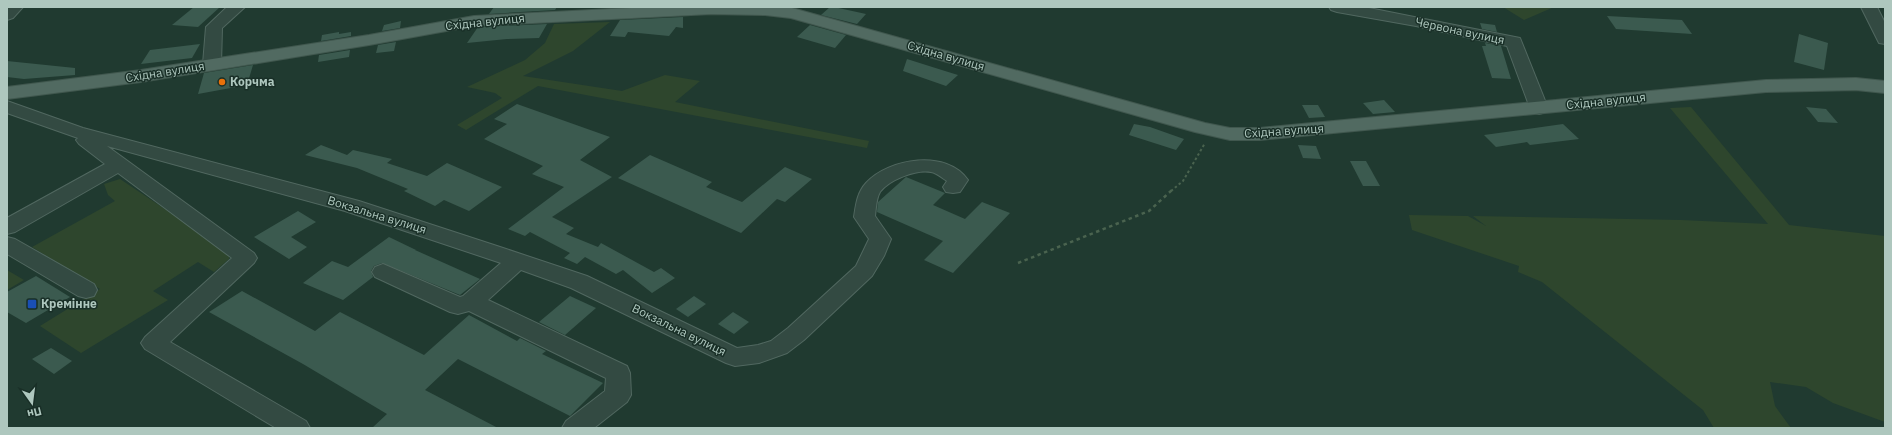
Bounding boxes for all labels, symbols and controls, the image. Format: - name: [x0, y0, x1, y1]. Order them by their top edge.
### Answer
- street label: Східна вулиця: [444, 10, 525, 33]
- street label: Червона вулиця: [1414, 14, 1506, 47]
- street label: Східна вулиця: [906, 37, 987, 74]
- street label: Східна вулиця: [124, 58, 206, 85]
- place label: Корчма: [230, 74, 275, 89]
- marker: Корчма: [217, 77, 227, 87]
- street label: Східна вулиця: [1565, 89, 1646, 112]
- street label: Східна вулиця: [1244, 120, 1324, 141]
- street label: Вокзальна вулиця: [326, 192, 428, 237]
- place label: Кремінне: [41, 296, 97, 311]
- marker: Кремінне: [26, 298, 38, 310]
- street label: Вокзальна вулиця: [630, 300, 729, 359]
- north arrow: [12, 383, 52, 423]
- text: Пн: [26, 404, 43, 421]

